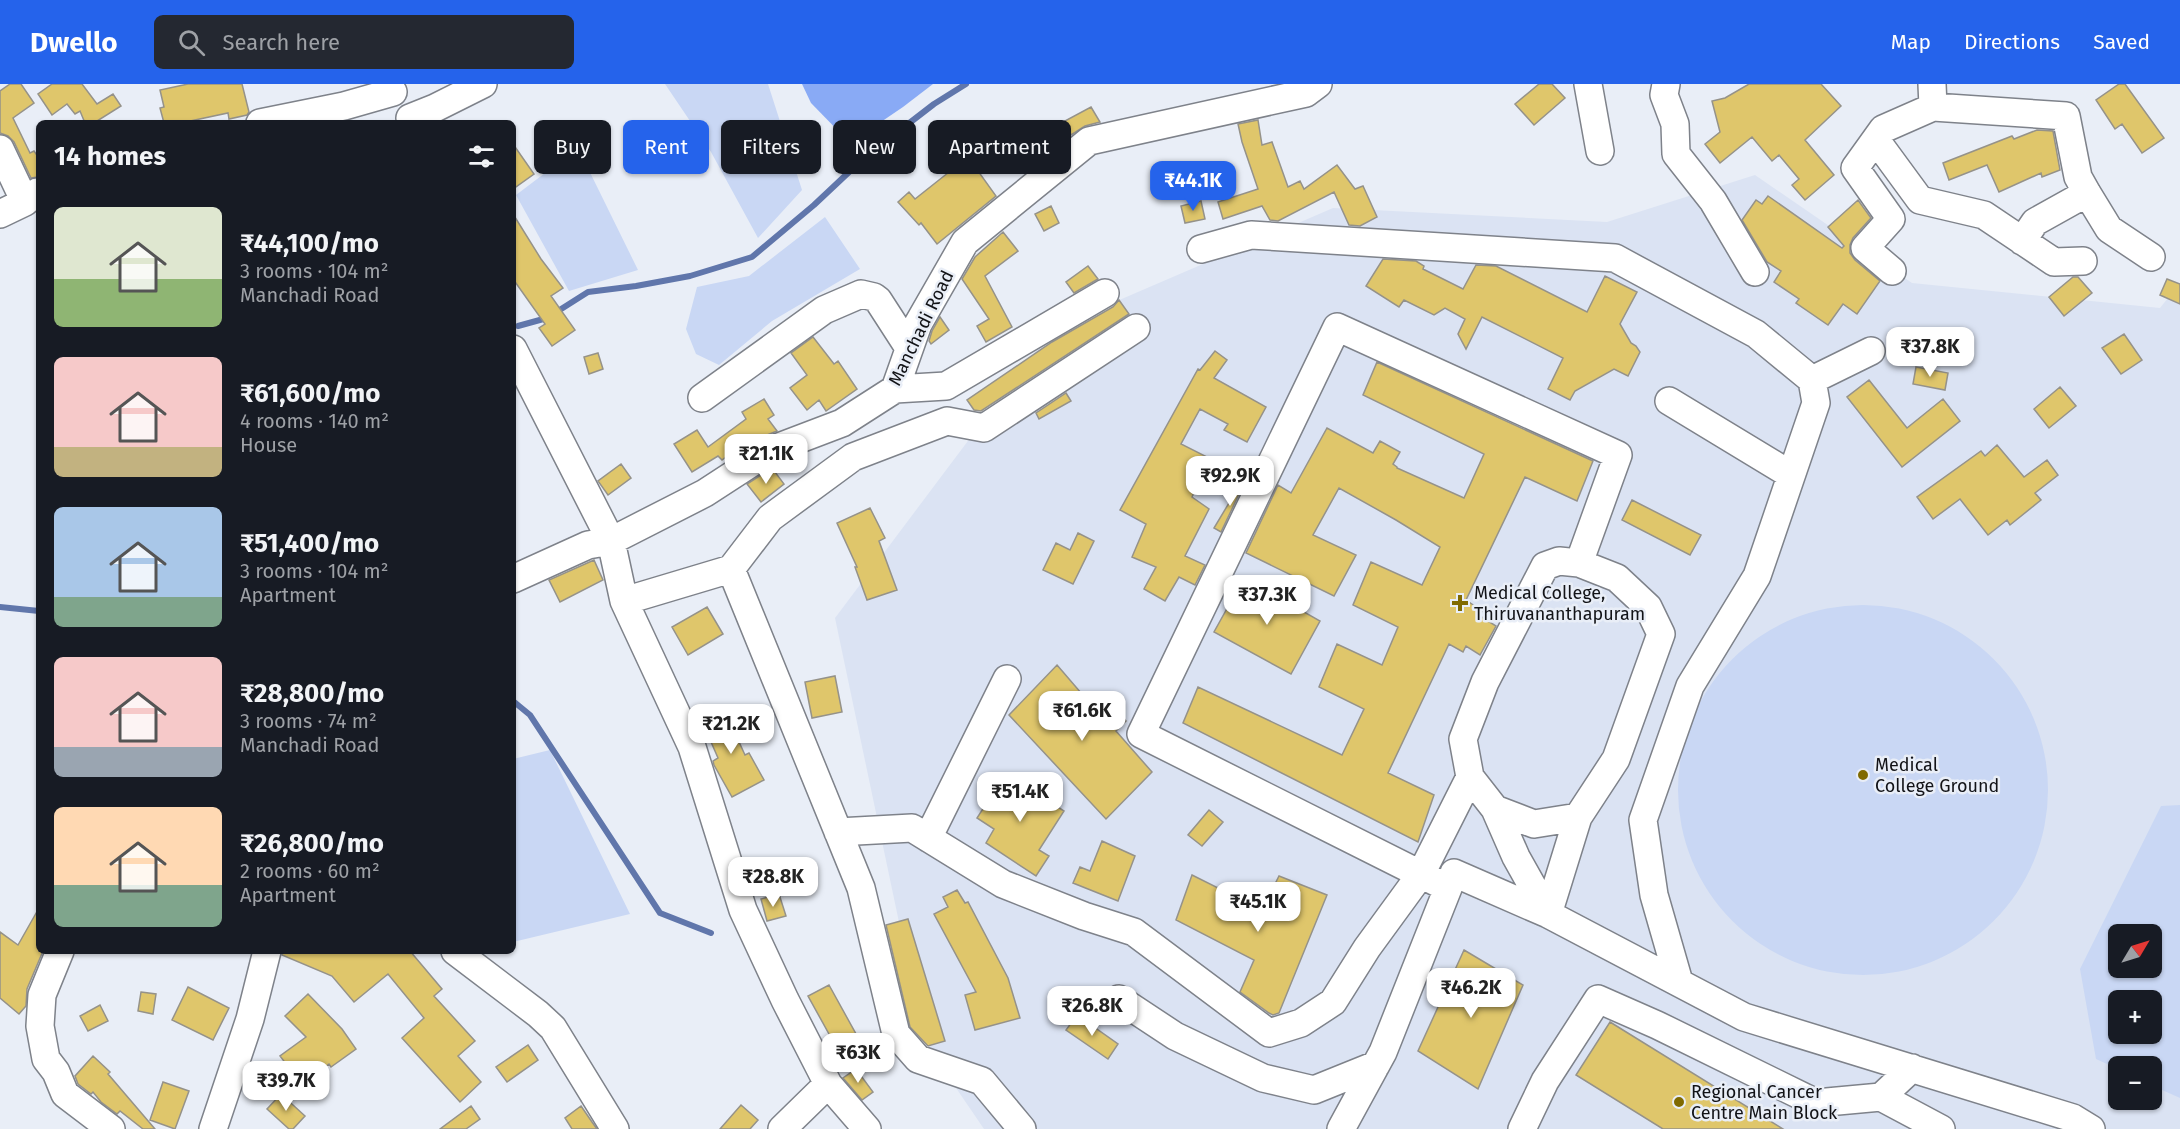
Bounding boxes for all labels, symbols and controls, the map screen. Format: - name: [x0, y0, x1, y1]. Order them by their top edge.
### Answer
- search box: [154, 15, 574, 69]
- text: Dwello: [30, 26, 118, 59]
- icon: search: [175, 26, 208, 59]
- text: Search here: [223, 29, 340, 56]
- text: Map: [1891, 29, 1931, 55]
- text: Directions: [1964, 29, 2060, 55]
- text: Saved: [2093, 29, 2150, 55]
- chip: Buy: [534, 120, 611, 174]
- chip: Rent: [623, 120, 709, 174]
- chip: Filters: [721, 120, 821, 174]
- chip: New: [833, 120, 916, 174]
- chip: Apartment: [928, 120, 1071, 174]
- icon: filters: [465, 140, 498, 173]
- text: 14 homes: [54, 141, 166, 172]
- pin: ₹44.1K: [1144, 161, 1242, 212]
- text: ₹44.1K: [1164, 168, 1222, 192]
- text: ₹44,100/mo: [240, 228, 379, 259]
- icon: home: [102, 231, 174, 303]
- text: 3 rooms · 104 m²: [240, 259, 388, 283]
- street label: Manchadi Road: [884, 267, 958, 389]
- text: Manchadi Road: [240, 283, 379, 307]
- pin: ₹37.8K: [1881, 327, 1979, 378]
- text: ₹37.8K: [1900, 334, 1960, 358]
- text: ₹61,600/mo: [240, 378, 380, 409]
- icon: home: [102, 381, 174, 453]
- text: 4 rooms · 140 m²: [240, 409, 389, 433]
- text: House: [240, 433, 297, 457]
- pin: ₹21.1K: [717, 434, 815, 485]
- text: ₹21.1K: [739, 441, 793, 465]
- pin: ₹92.9K: [1181, 456, 1279, 507]
- text: ₹92.9K: [1200, 463, 1260, 487]
- text: ₹51,400/mo: [240, 528, 379, 559]
- icon: home: [102, 531, 174, 603]
- text: 3 rooms · 104 m²: [240, 559, 388, 583]
- pin: ₹37.3K: [1218, 575, 1316, 626]
- text: ₹37.3K: [1238, 582, 1296, 606]
- place label: Medical College, Thiruvananthapuram: [1474, 582, 1645, 625]
- text: Apartment: [240, 583, 336, 607]
- marker: Medical College, Thiruvananthapuram: [1451, 594, 1469, 612]
- text: ₹28,800/mo: [240, 678, 384, 709]
- icon: home: [102, 681, 174, 753]
- pin: ₹61.6K: [1033, 691, 1131, 742]
- text: ₹61.6K: [1053, 698, 1111, 722]
- pin: ₹21.2K: [682, 704, 780, 755]
- text: 3 rooms · 74 m²: [240, 709, 377, 733]
- text: ₹21.2K: [702, 711, 760, 735]
- text: Manchadi Road: [240, 733, 379, 757]
- place label: Medical College Ground: [1875, 754, 1999, 797]
- marker: Medical College Ground: [1856, 768, 1870, 782]
- pin: ₹51.4K: [971, 772, 1069, 823]
- text: ₹51.4K: [991, 779, 1049, 803]
- text: ₹26,800/mo: [240, 828, 384, 859]
- icon: home: [102, 831, 174, 903]
- pin: ₹28.8K: [724, 857, 822, 908]
- text: 2 rooms · 60 m²: [240, 859, 380, 883]
- text: ₹28.8K: [742, 864, 804, 888]
- pin: ₹45.1K: [1209, 882, 1307, 933]
- text: Apartment: [240, 883, 336, 907]
- text: ₹45.1K: [1230, 889, 1287, 913]
- north arrow: [2108, 924, 2162, 978]
- map controls: [2108, 924, 2162, 1110]
- pin: ₹46.2K: [1422, 968, 1520, 1019]
- text: ₹46.2K: [1441, 975, 1501, 999]
- pin: ₹26.8K: [1043, 986, 1141, 1037]
- button: +: [2108, 990, 2162, 1044]
- text: ₹26.8K: [1061, 993, 1123, 1017]
- pin: ₹63K: [822, 1033, 894, 1084]
- text: ₹63K: [836, 1040, 880, 1064]
- button: −: [2108, 1056, 2162, 1110]
- pin: ₹39.7K: [237, 1061, 335, 1112]
- text: ₹39.7K: [256, 1068, 316, 1092]
- place label: Regional Cancer Centre Main Block: [1691, 1081, 1838, 1124]
- marker: Regional Cancer Centre Main Block: [1672, 1095, 1686, 1109]

